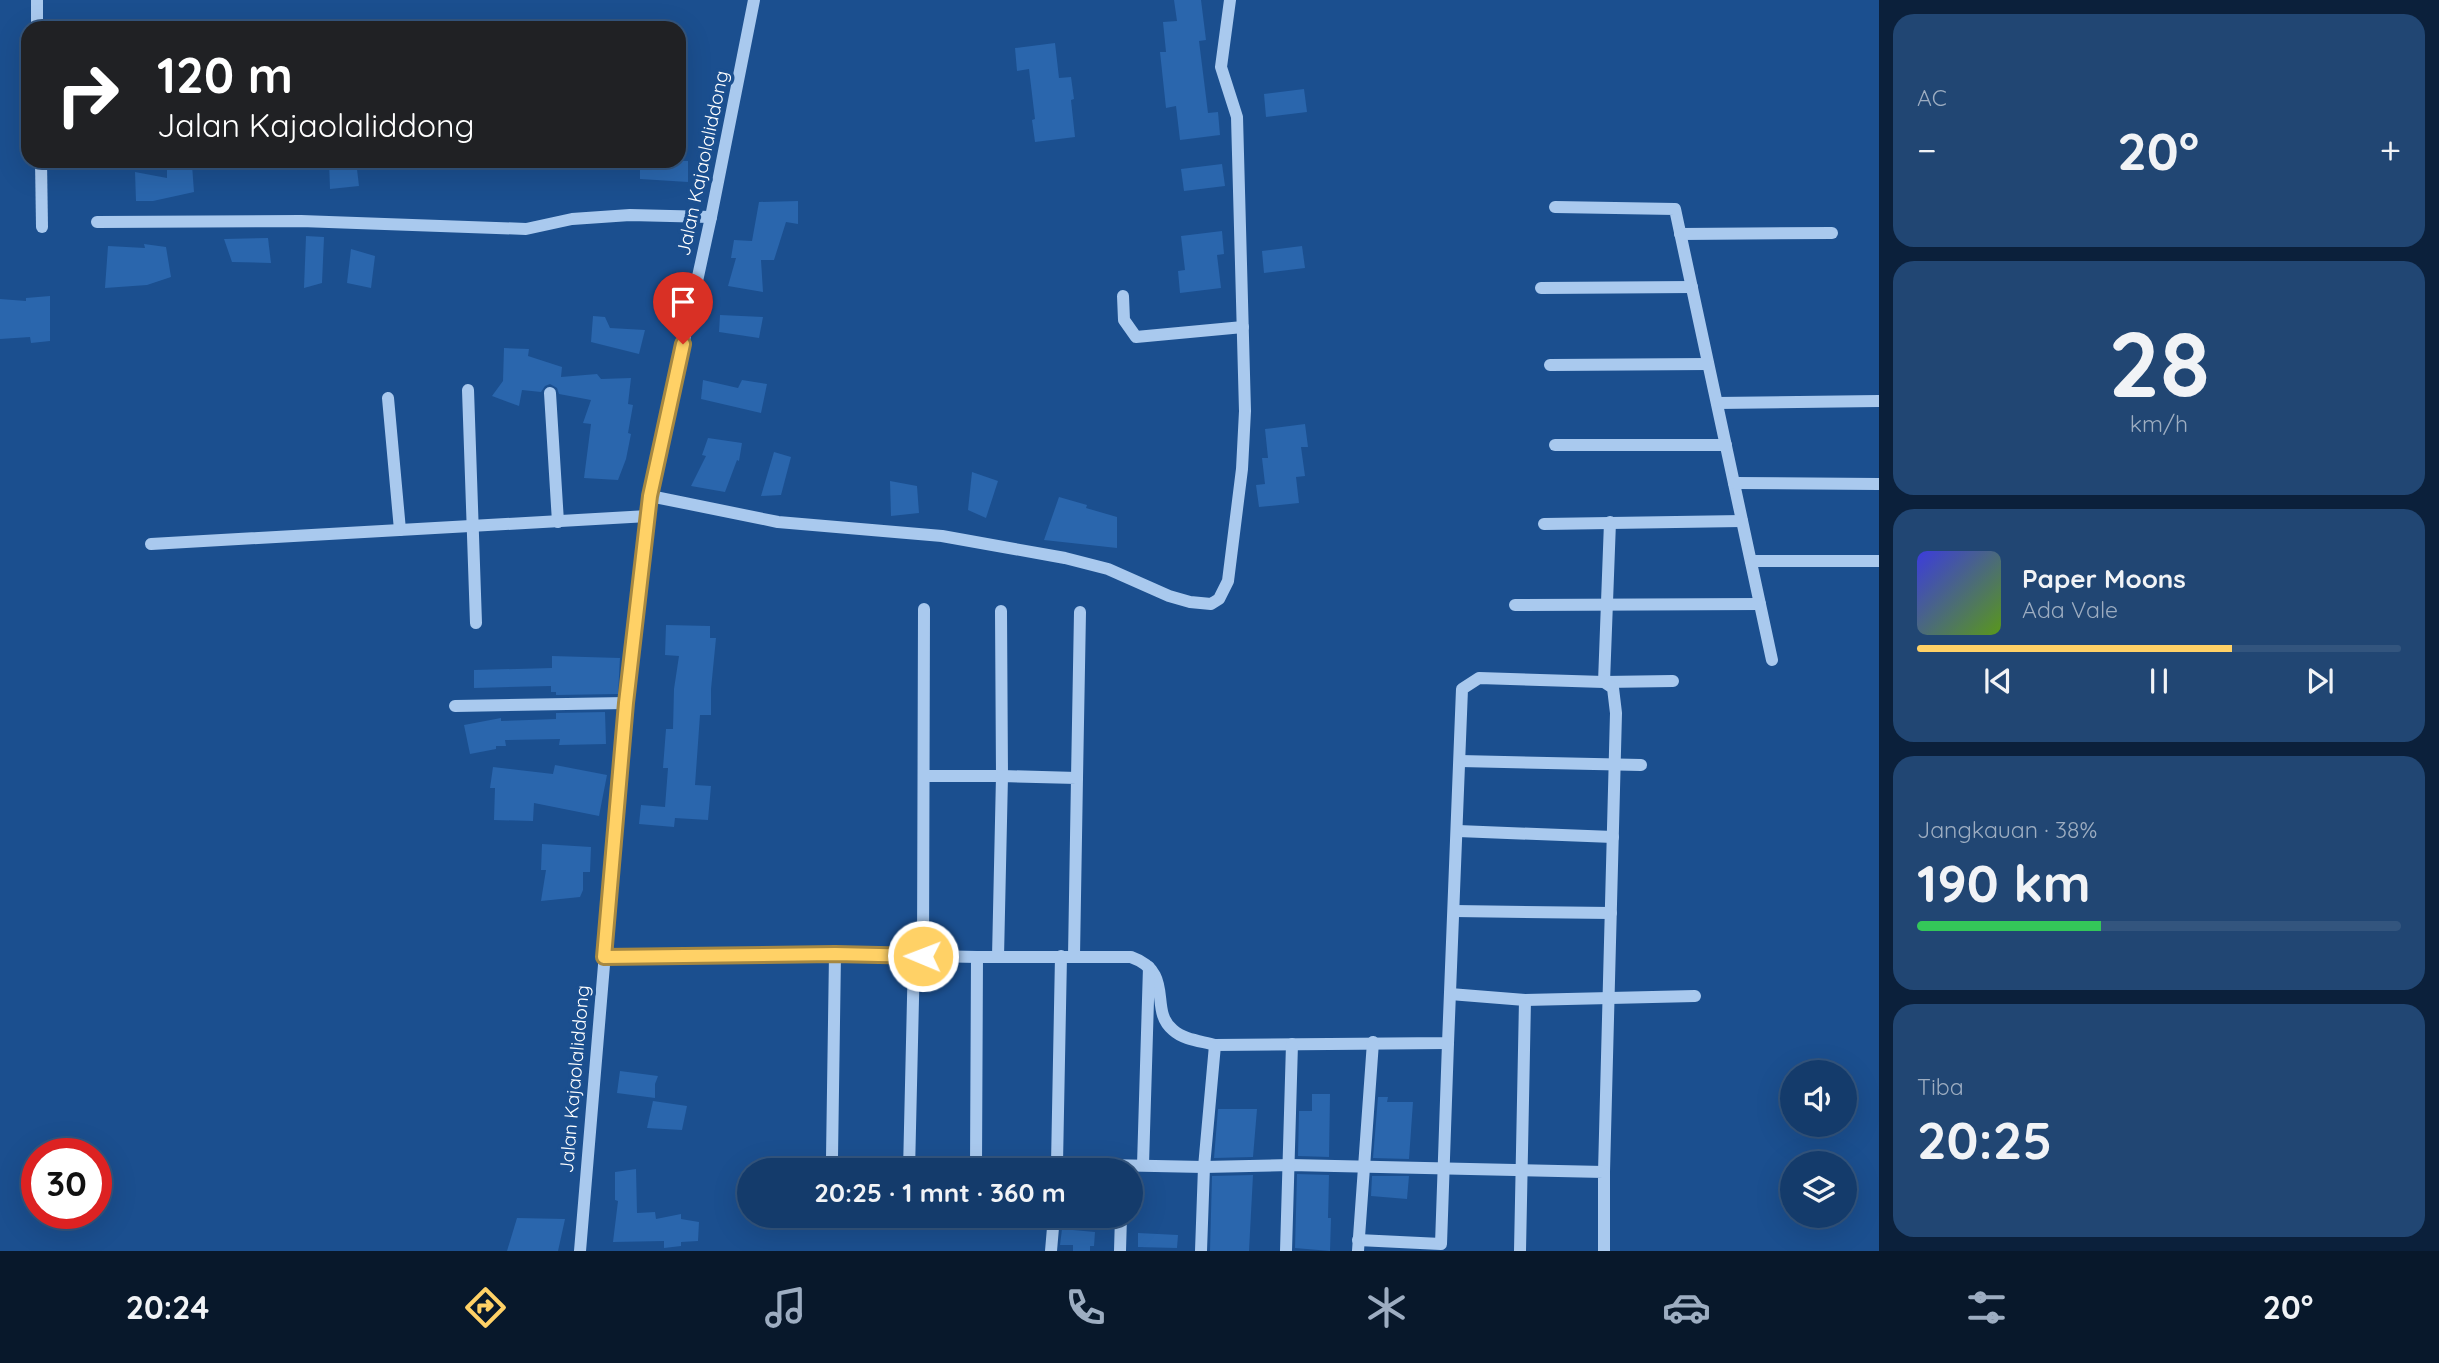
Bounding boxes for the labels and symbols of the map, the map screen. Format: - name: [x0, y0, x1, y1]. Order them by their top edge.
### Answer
- street label: Jalan Kajaolaliddong: [671, 68, 733, 258]
- pin: [653, 272, 713, 344]
- position arrow: [886, 919, 960, 993]
- street label: Jalan Kajaolaliddong: [554, 984, 594, 1174]
- speed limit sign: 30: [21, 1138, 112, 1229]

